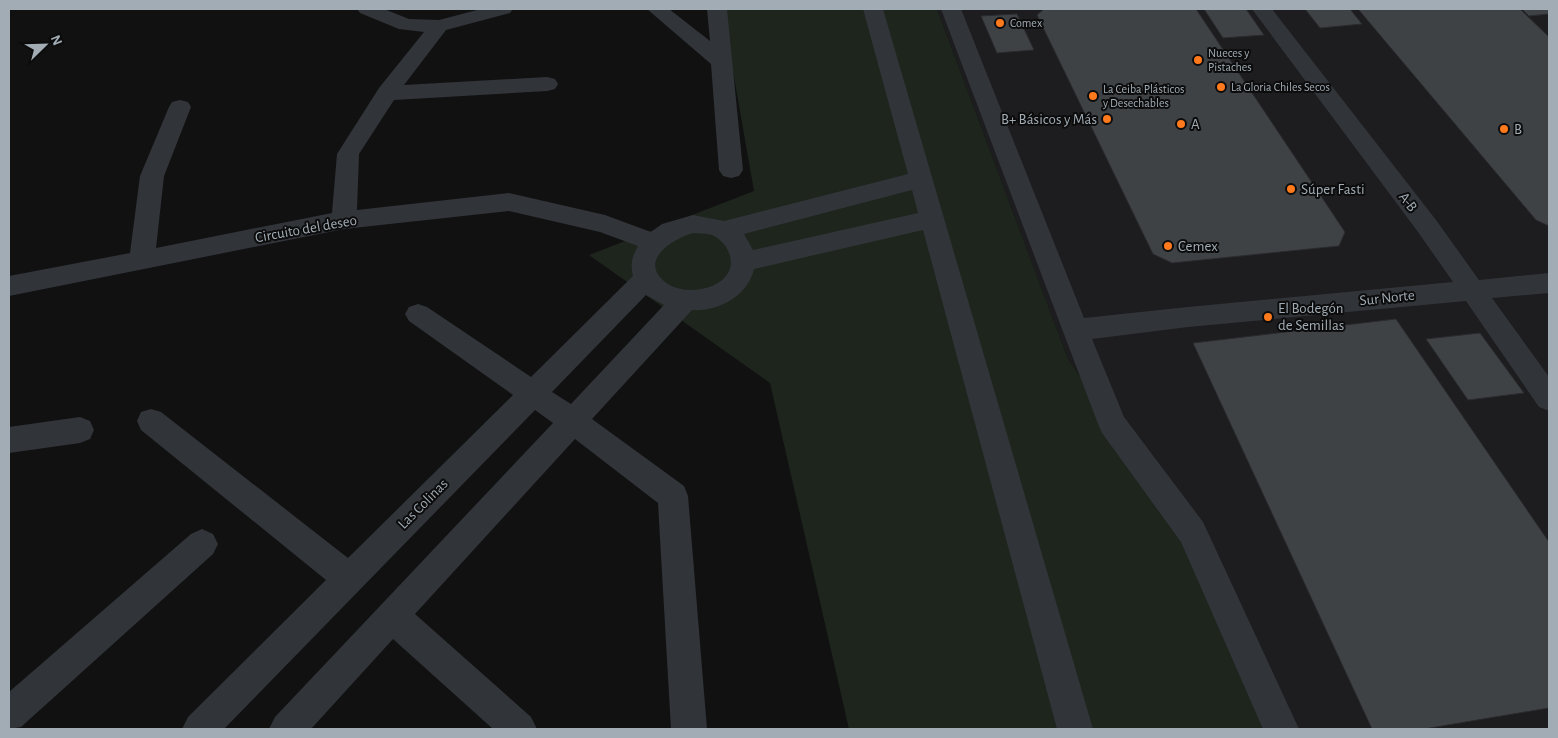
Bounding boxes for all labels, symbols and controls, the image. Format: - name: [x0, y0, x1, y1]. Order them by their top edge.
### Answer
- marker: Comex: [994, 17, 1006, 29]
- place label: Comex: [1010, 17, 1042, 29]
- north arrow: [20, 20, 70, 70]
- text: N: [48, 33, 64, 48]
- place label: Nueces y Pistaches: [1208, 47, 1252, 73]
- marker: Nueces y Pistaches: [1192, 54, 1204, 66]
- marker: La Gloria Chiles Secos: [1215, 81, 1227, 93]
- place label: La Gloria Chiles Secos: [1231, 81, 1330, 93]
- place label: La Ceiba Plásticos y Desechables: [1102, 83, 1185, 110]
- marker: La Ceiba Plásticos y Desechables: [1087, 90, 1099, 102]
- place label: B+ Básicos y Más: [1001, 112, 1097, 127]
- marker: B+ Básicos y Más: [1101, 113, 1113, 125]
- place label: A: [1191, 117, 1200, 132]
- marker: A: [1175, 118, 1187, 130]
- place label: B: [1514, 122, 1522, 137]
- marker: B: [1498, 123, 1510, 135]
- place label: Súper Fasti: [1301, 182, 1365, 197]
- marker: Súper Fasti: [1285, 183, 1297, 195]
- street label: A-B: [1396, 189, 1420, 215]
- street label: Circuito del deseo: [254, 213, 358, 245]
- place label: Cemex: [1178, 239, 1218, 254]
- marker: Cemex: [1162, 240, 1174, 252]
- street label: Sur Norte: [1359, 288, 1415, 308]
- place label: El Bodegón de Semillas: [1278, 301, 1344, 333]
- marker: El Bodegón de Semillas: [1262, 311, 1274, 323]
- street label: Las Colinas: [395, 476, 451, 532]

